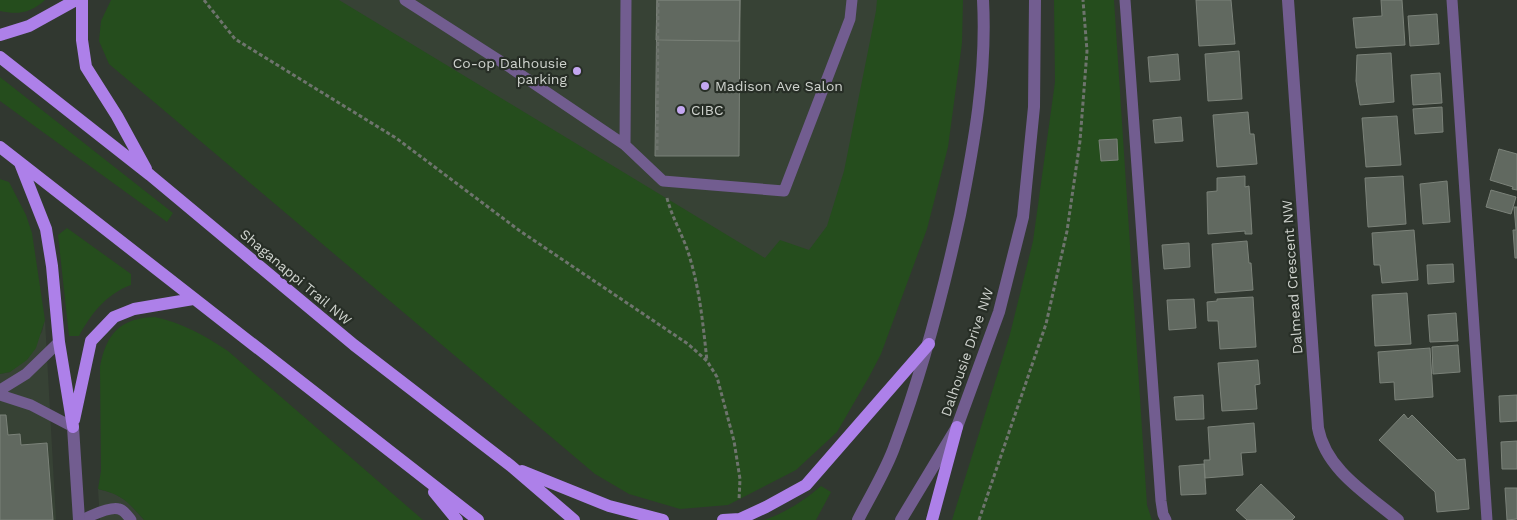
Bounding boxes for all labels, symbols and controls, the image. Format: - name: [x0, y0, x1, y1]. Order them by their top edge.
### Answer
- place label: Co-op Dalhousie parking: [453, 55, 568, 87]
- marker: Co-op Dalhousie parking: [571, 65, 583, 77]
- place label: Madison Ave Salon: [715, 78, 843, 94]
- marker: Madison Ave Salon: [699, 80, 711, 92]
- place label: CIBC: [691, 102, 724, 118]
- marker: CIBC: [675, 104, 687, 116]
- street label: Dalmead Crescent NW: [1279, 199, 1305, 355]
- street label: Shaganappi Trail NW: [237, 226, 355, 328]
- street label: Dalhousie Drive NW: [937, 285, 997, 419]

